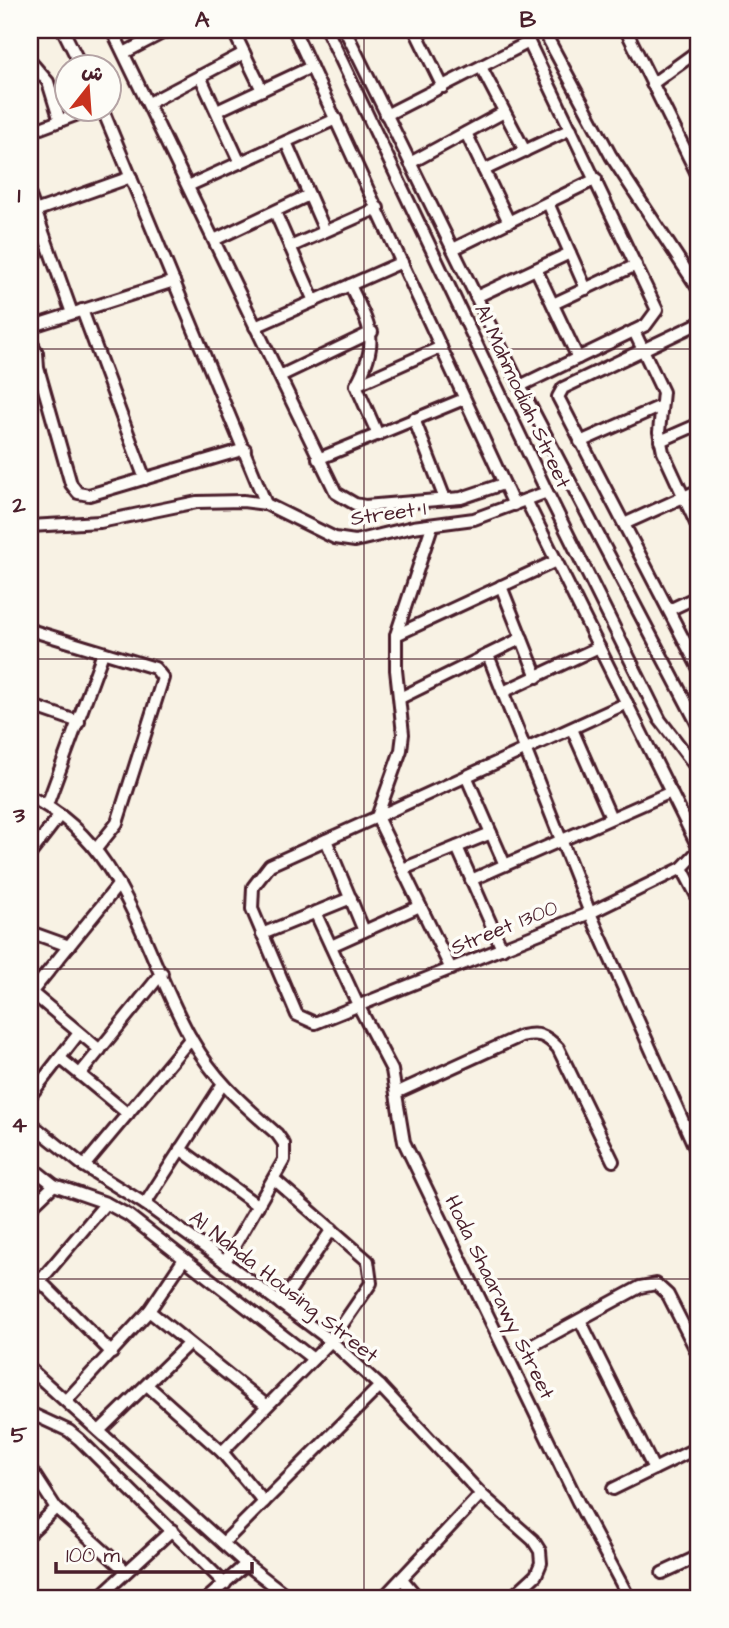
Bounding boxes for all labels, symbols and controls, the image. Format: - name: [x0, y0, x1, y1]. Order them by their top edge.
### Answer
- text: A: [195, 4, 210, 36]
- text: B: [520, 4, 537, 36]
- north arrow: [52, 52, 122, 122]
- text: ش: [79, 57, 107, 89]
- text: 1: [18, 179, 21, 211]
- street label: Al Mahmodiah Street: [467, 299, 578, 493]
- text: 2: [11, 489, 26, 521]
- street label: Street 1: [348, 494, 428, 533]
- text: 3: [12, 799, 25, 831]
- street label: Street 1300: [446, 893, 562, 962]
- text: 4: [11, 1109, 27, 1141]
- street label: Hoda Shaarawy Street: [436, 1190, 562, 1405]
- street label: Al Nahda Housing Street: [182, 1203, 385, 1371]
- text: 5: [11, 1419, 28, 1451]
- scale bar: [56, 1530, 252, 1574]
- text: 100 m: [66, 1541, 121, 1570]

